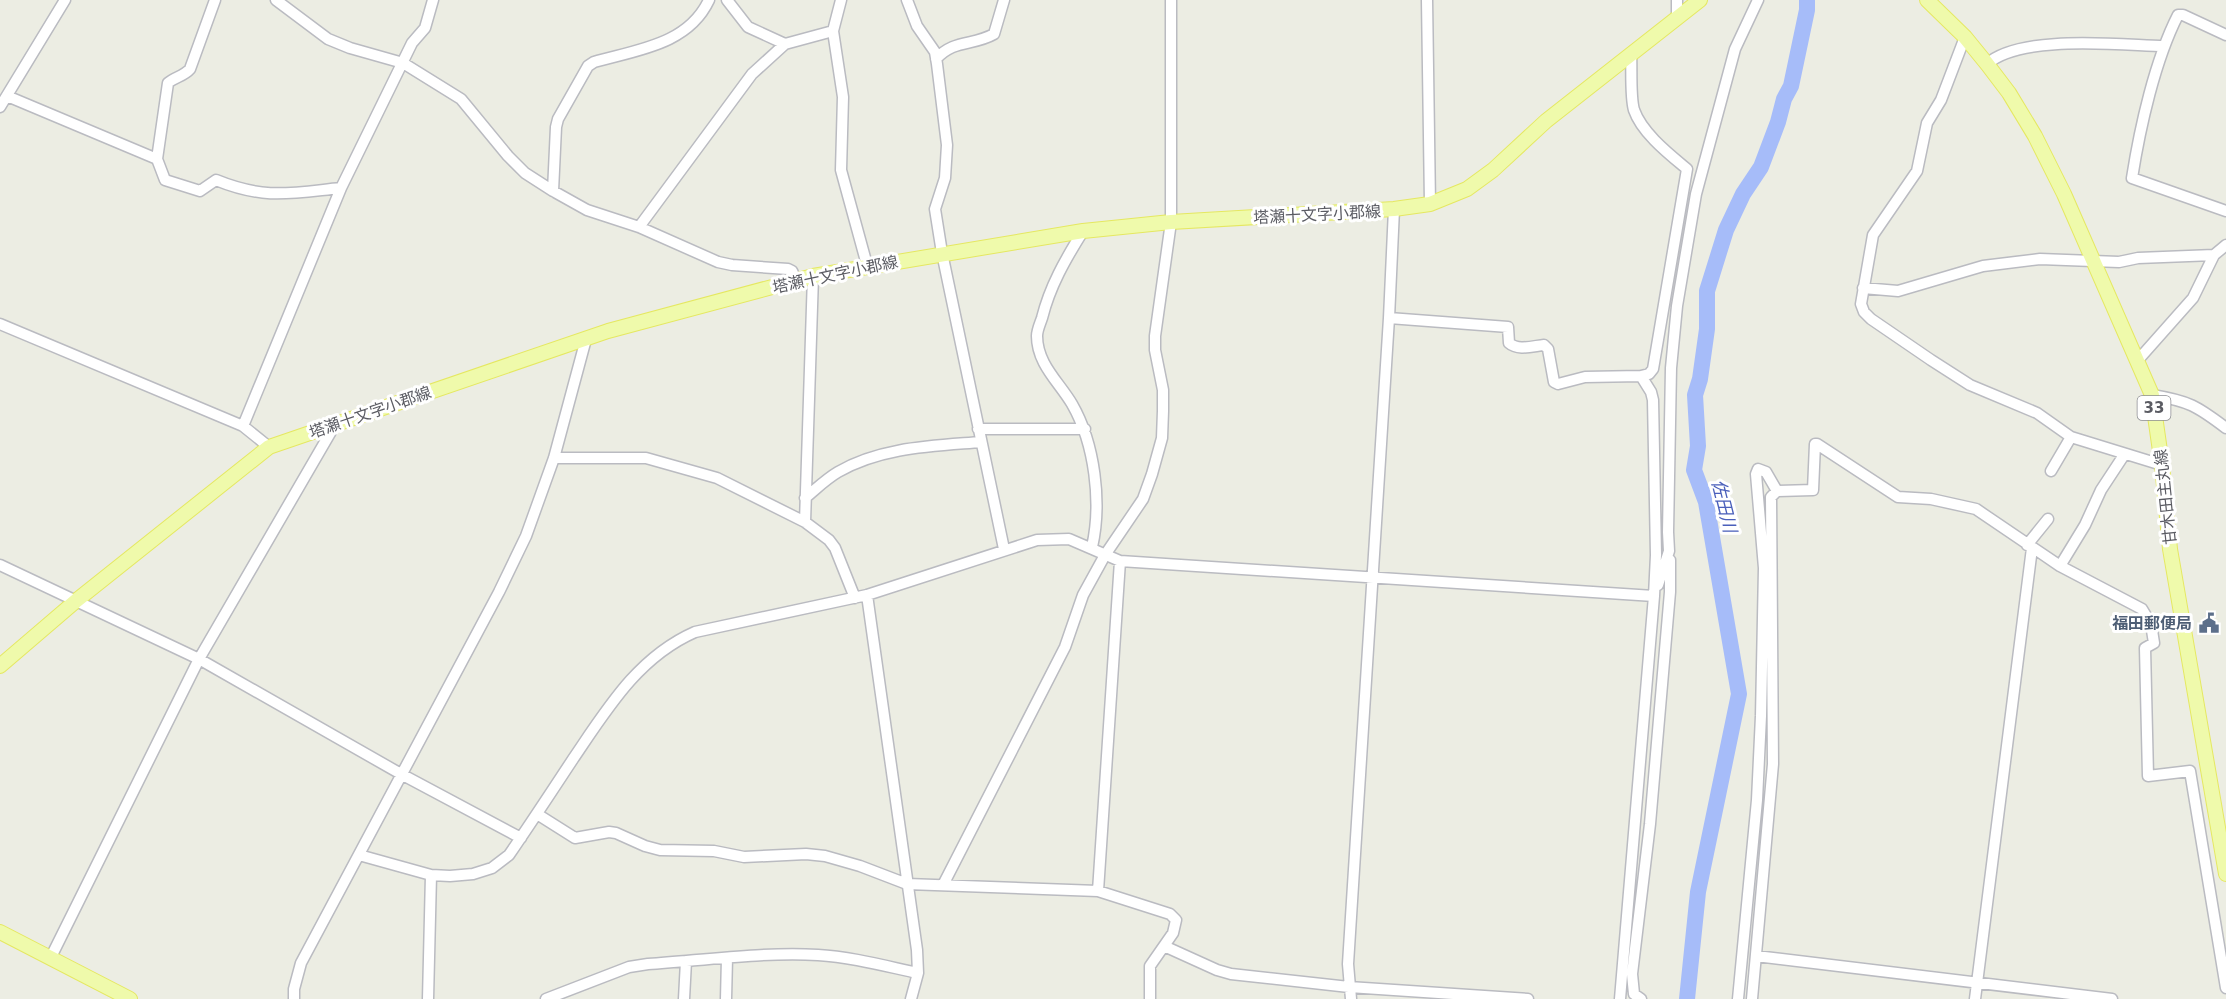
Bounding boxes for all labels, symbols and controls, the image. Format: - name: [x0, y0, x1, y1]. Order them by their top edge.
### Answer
- street label: 塔瀬十文字小郡線: [1253, 202, 1381, 227]
- street label: 塔瀬十文字小郡線: [771, 252, 900, 297]
- street label: 塔瀬十文字小郡線: [307, 383, 434, 442]
- road number: 33: [2138, 396, 2170, 420]
- street label: 甘木田主丸線: [2151, 448, 2180, 546]
- water label: 佐田川: [1708, 477, 1742, 537]
- public building icon: 福田郵便局: [2197, 611, 2221, 635]
- place label: 福田郵便局: [2112, 614, 2192, 633]

